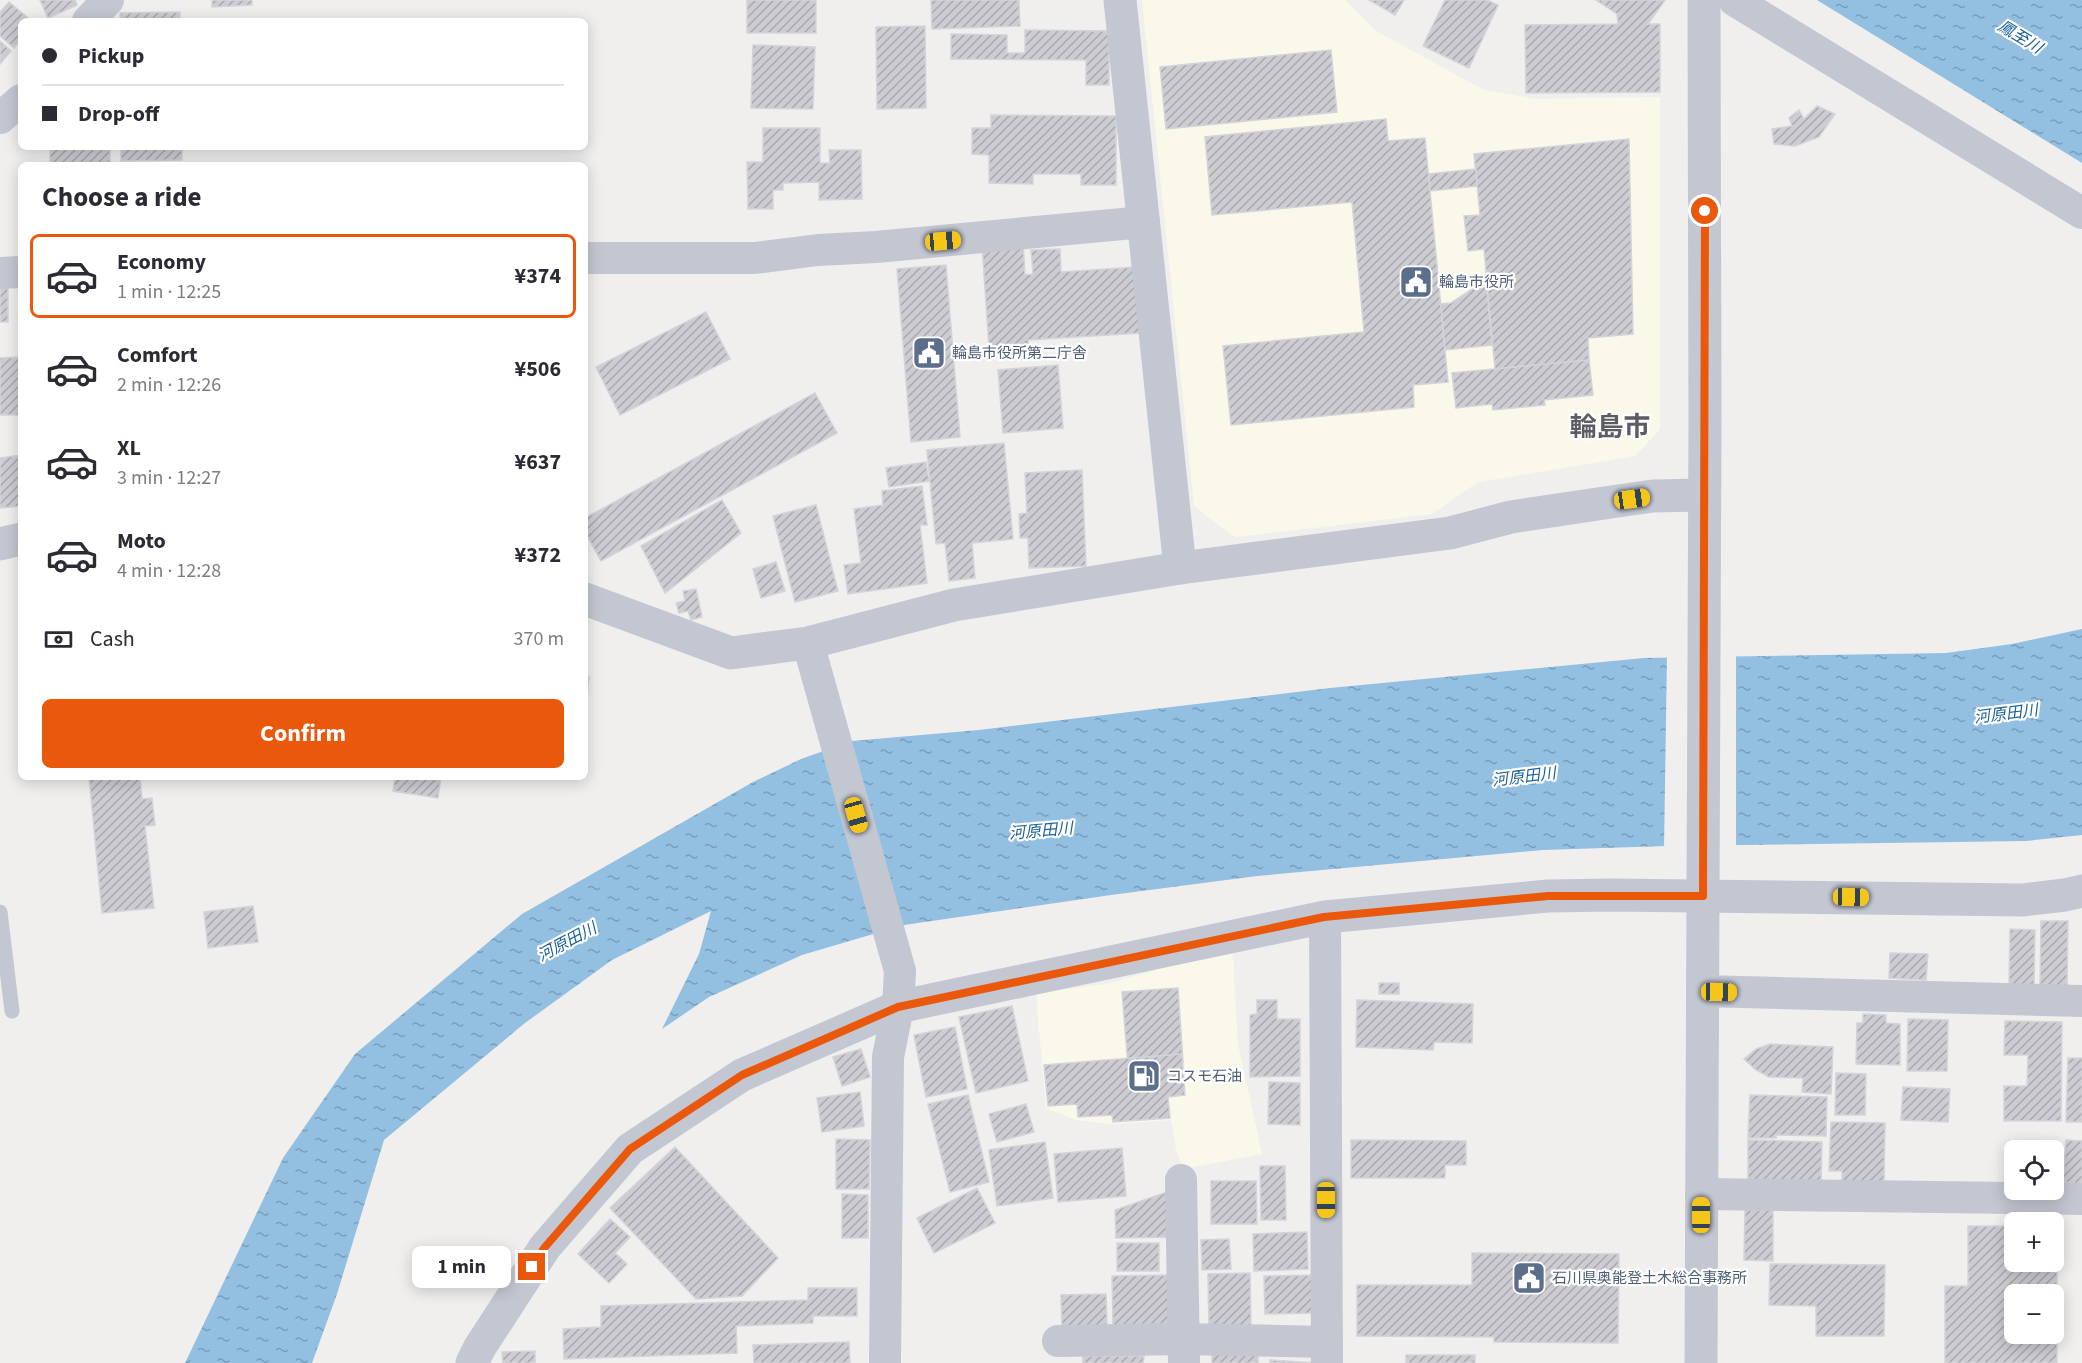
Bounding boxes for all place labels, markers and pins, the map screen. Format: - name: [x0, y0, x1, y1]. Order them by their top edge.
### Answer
- public building icon: 輪島市役所: [1398, 264, 1434, 300]
- place label: 輪島市役所: [1439, 272, 1514, 293]
- public building icon: 輪島市役所第二庁舎: [911, 335, 947, 371]
- place label: 輪島市役所第二庁舎: [952, 343, 1087, 364]
- fuel station icon: コスモ石油: [1126, 1058, 1162, 1094]
- place label: コスモ石油: [1167, 1066, 1242, 1087]
- public building icon: 石川県奥能登土木総合事務所: [1511, 1260, 1547, 1296]
- place label: 石川県奥能登土木総合事務所: [1552, 1268, 1747, 1289]

